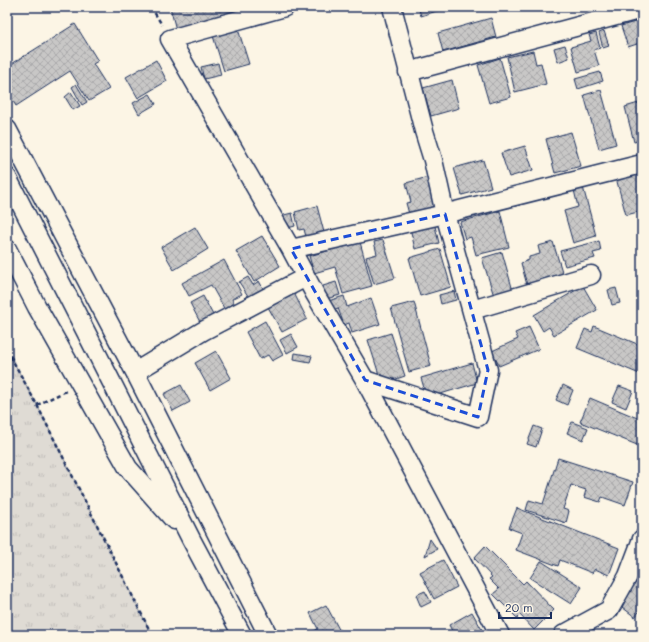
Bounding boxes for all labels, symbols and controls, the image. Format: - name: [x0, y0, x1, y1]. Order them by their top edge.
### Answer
- scale bar: [499, 594, 551, 620]
- text: 20 m: [505, 599, 533, 615]

